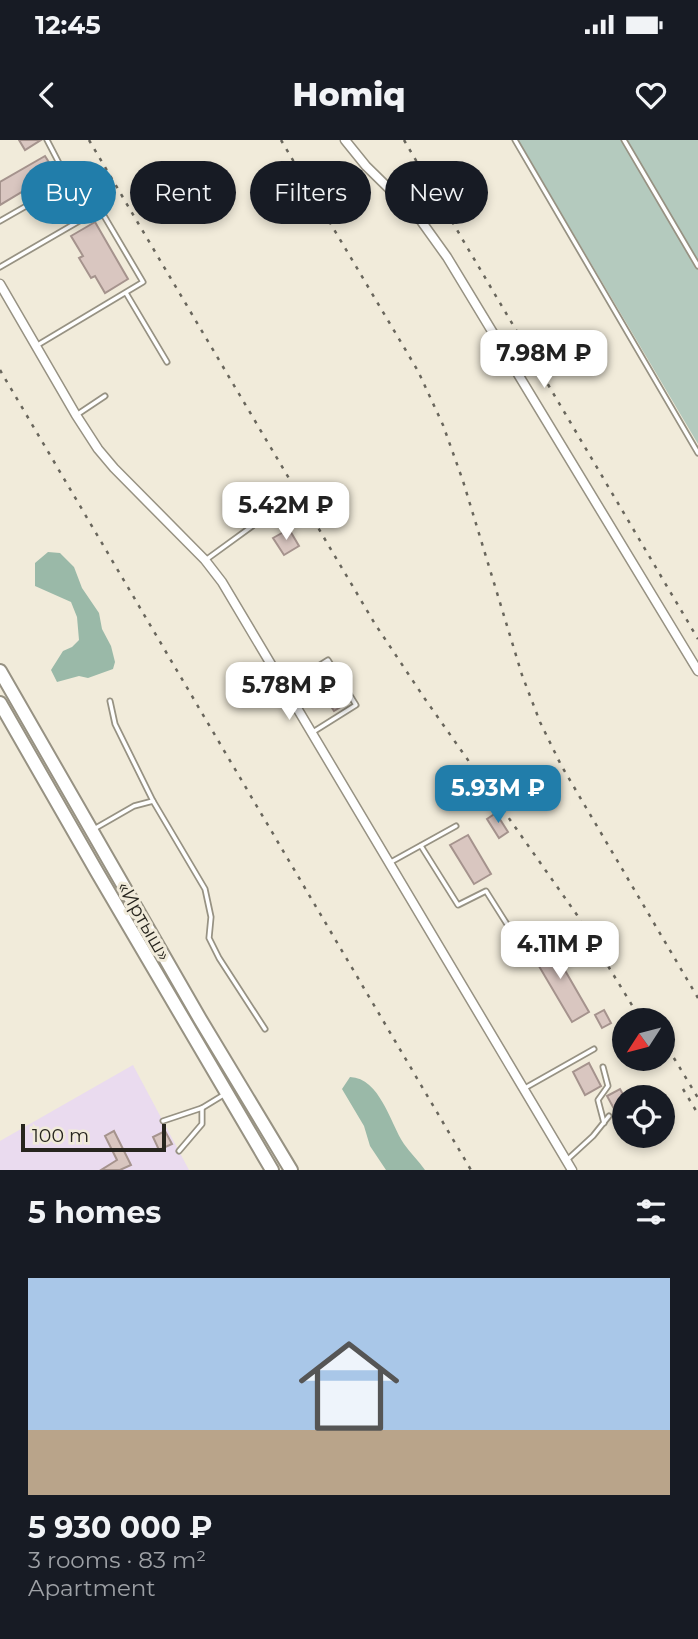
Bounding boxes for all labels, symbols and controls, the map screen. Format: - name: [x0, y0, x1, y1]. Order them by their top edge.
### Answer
- text: 12:45: [35, 9, 101, 41]
- text: Homiq: [293, 75, 405, 114]
- icon: back: [28, 76, 66, 114]
- icon: heart: [632, 76, 670, 114]
- chip: Buy: [21, 161, 116, 224]
- chip: Rent: [130, 161, 236, 224]
- chip: Filters: [250, 161, 371, 224]
- chip: New: [385, 161, 488, 224]
- pin: 7.98M ₽: [479, 330, 609, 390]
- text: 7.98M ₽: [496, 339, 592, 367]
- pin: 5.42M ₽: [221, 482, 351, 542]
- text: 5.42M ₽: [238, 491, 334, 519]
- pin: 5.78M ₽: [224, 662, 354, 722]
- text: 5.78M ₽: [242, 671, 336, 699]
- pin: 5.93M ₽: [433, 766, 563, 825]
- text: 5.93M ₽: [451, 774, 545, 802]
- street label: «Иртыш»: [112, 877, 176, 965]
- pin: 4.11M ₽: [495, 922, 625, 981]
- text: 4.11M ₽: [517, 930, 603, 958]
- north arrow: [612, 1008, 676, 1071]
- map controls: [612, 1008, 675, 1148]
- button: locate: [612, 1085, 675, 1148]
- scale bar: [21, 1121, 166, 1153]
- text: 100 m: [32, 1124, 89, 1147]
- icon: filters: [632, 1193, 670, 1231]
- text: 5 homes: [28, 1194, 161, 1231]
- icon: home: [286, 1323, 412, 1449]
- text: 5 930 000 ₽: [28, 1509, 213, 1546]
- text: 3 rooms · 83 m²: [28, 1546, 206, 1574]
- text: Apartment: [28, 1574, 156, 1602]

